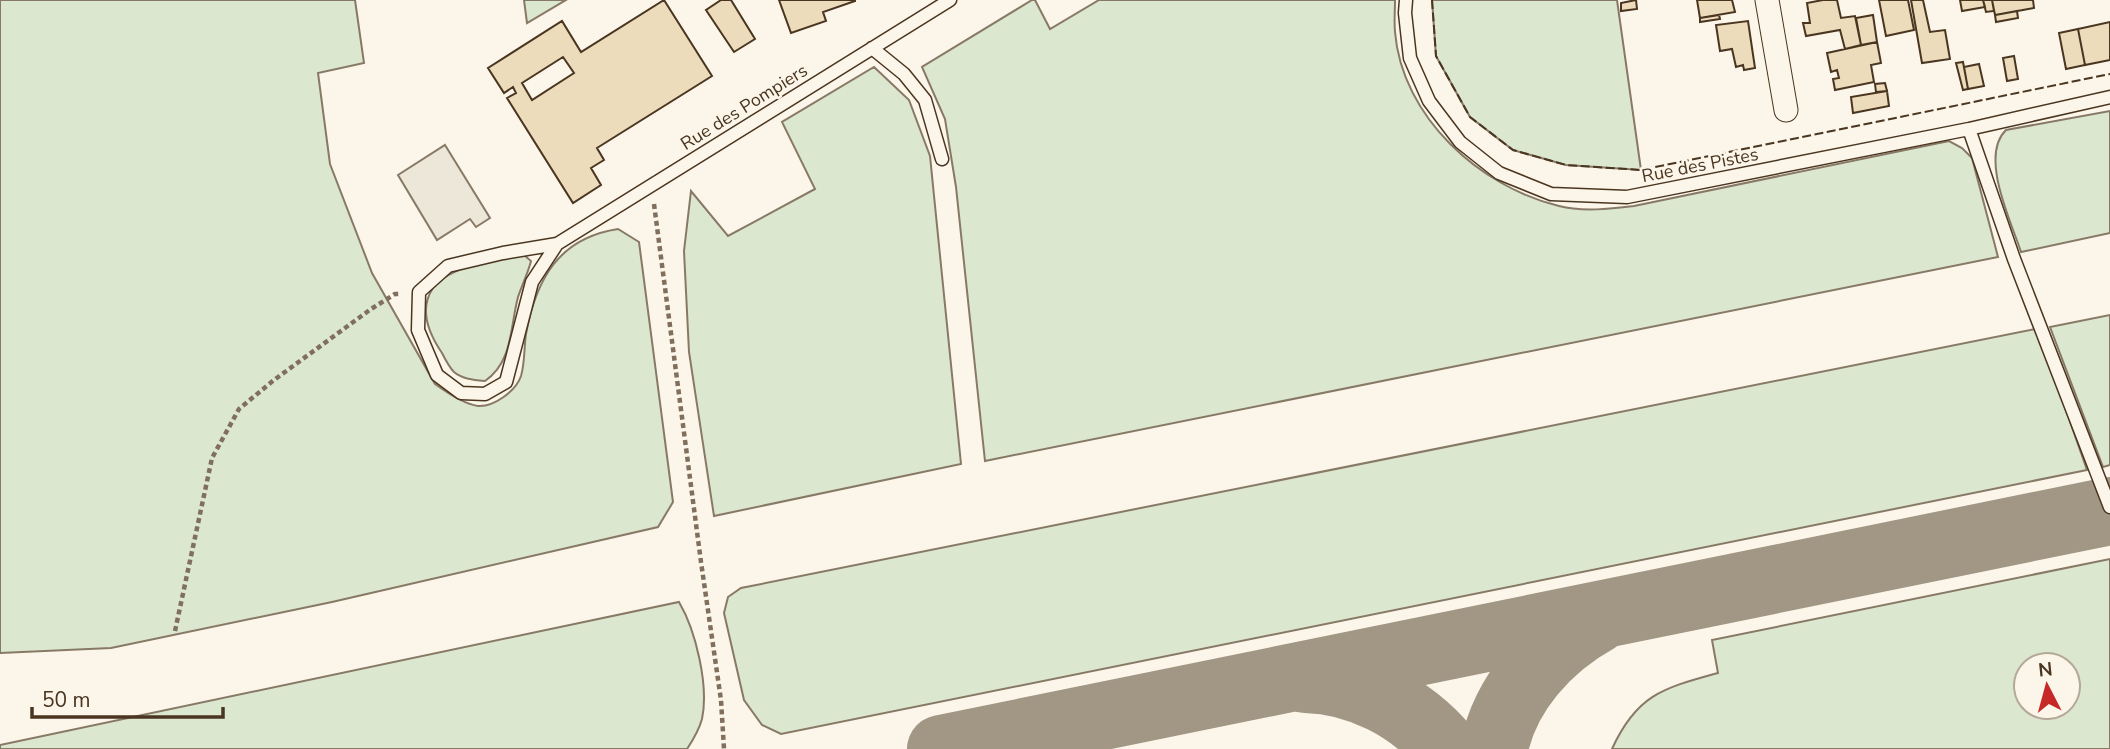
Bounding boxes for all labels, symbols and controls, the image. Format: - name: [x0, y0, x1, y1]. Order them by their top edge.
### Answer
- street label: Rue des Pompiers: [676, 58, 812, 156]
- street label: Rue des Pistes: [1640, 142, 1760, 188]
- north arrow: [2012, 651, 2082, 721]
- text: N: [2037, 656, 2054, 684]
- scale bar: [32, 676, 222, 720]
- text: 50 m: [42, 686, 91, 714]

